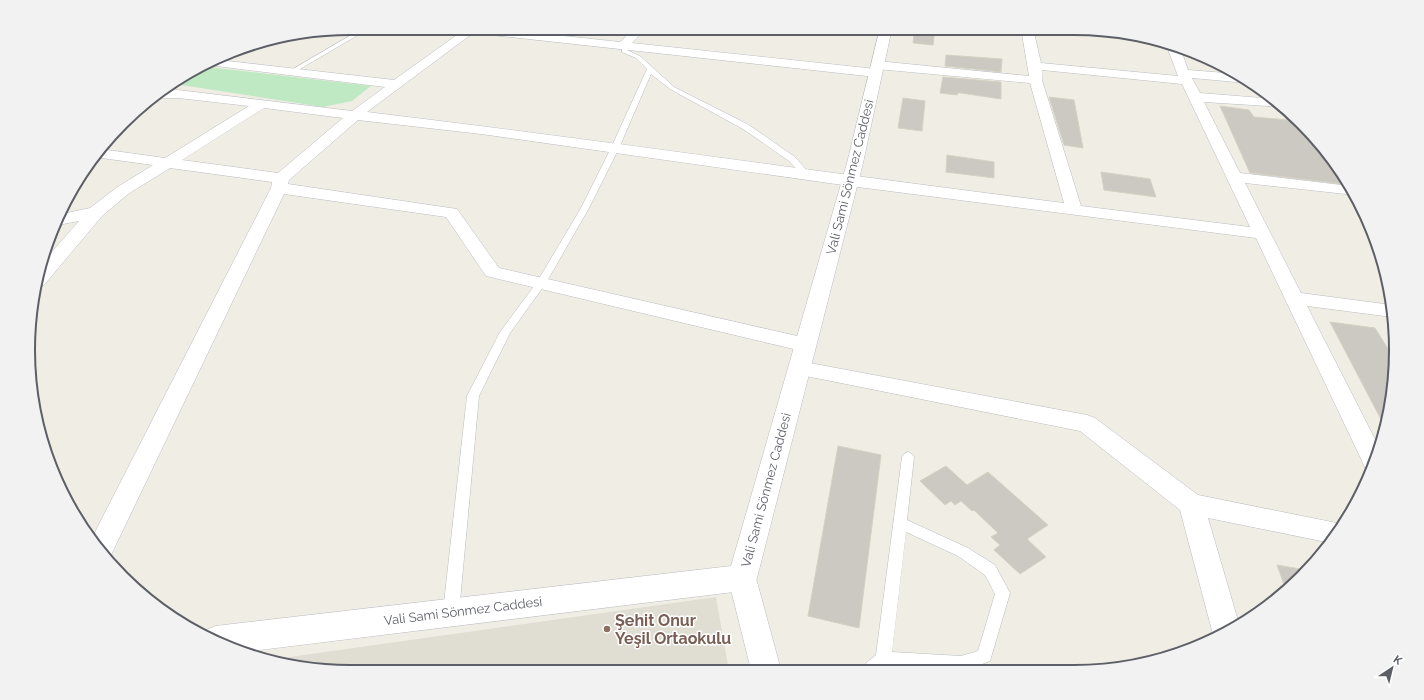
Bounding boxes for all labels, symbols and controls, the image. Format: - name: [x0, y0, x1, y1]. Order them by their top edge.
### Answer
- street label: Vali Sami Sönmez Caddesi: [823, 98, 877, 256]
- street label: Vali Sami Sönmez Caddesi: [738, 411, 794, 569]
- street label: Vali Sami Sönmez Caddesi: [383, 594, 543, 628]
- place label: Şehit Onur Yeşil Ortaokulu: [615, 611, 731, 648]
- marker: Şehit Onur Yeşil Ortaokulu: [602, 624, 612, 634]
- north arrow: [1372, 648, 1412, 688]
- text: K: [1391, 653, 1405, 668]

